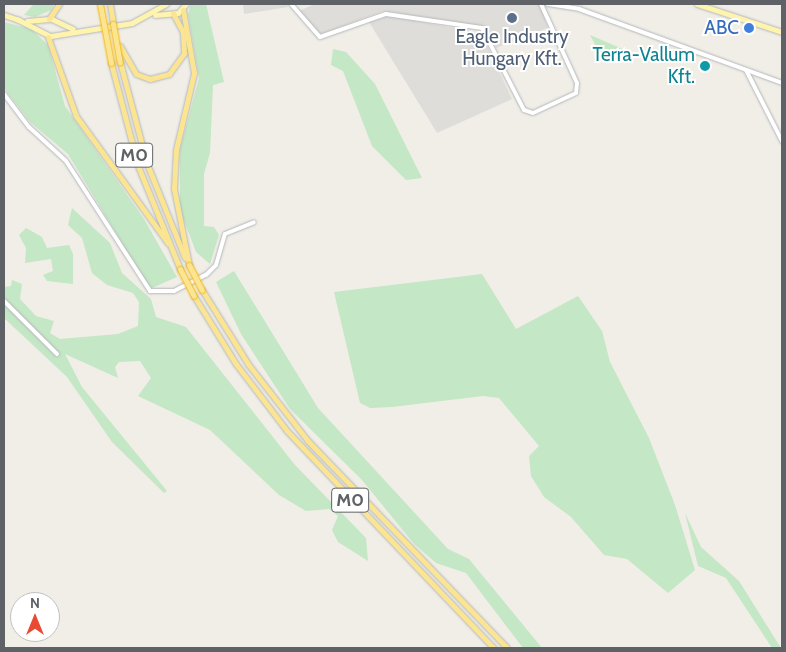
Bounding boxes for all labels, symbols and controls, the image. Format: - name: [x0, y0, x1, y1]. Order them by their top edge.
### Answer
- marker: Eagle Industry Hungary Kft.: [506, 12, 518, 24]
- place label: ABC: [704, 17, 739, 39]
- marker: ABC: [743, 22, 755, 34]
- place label: Eagle Industry Hungary Kft.: [455, 26, 569, 70]
- place label: Terra-Vallum Kft.: [592, 44, 695, 88]
- marker: Terra-Vallum Kft.: [699, 60, 711, 72]
- road number: M0: [114, 140, 154, 170]
- road number: M0: [330, 484, 370, 516]
- north arrow: [10, 592, 60, 642]
- text: N: [30, 594, 40, 612]

